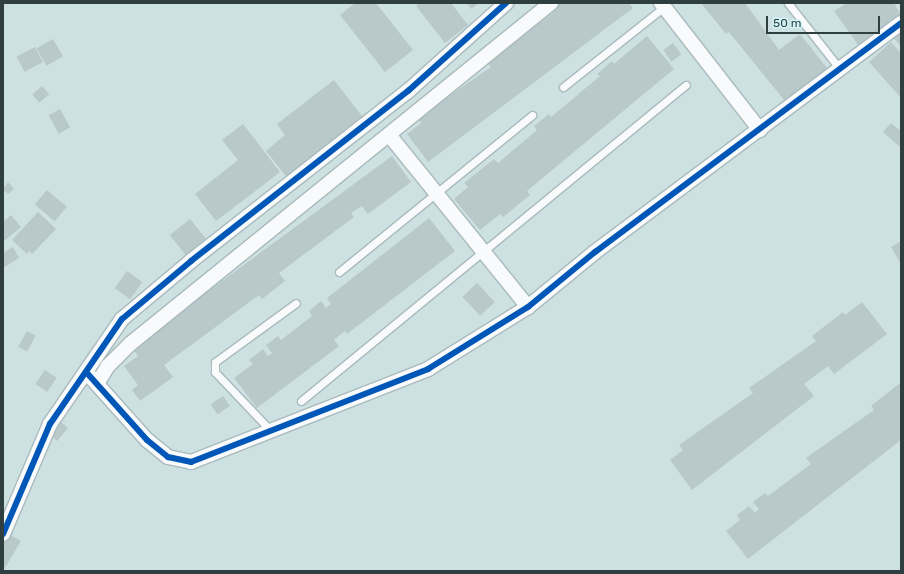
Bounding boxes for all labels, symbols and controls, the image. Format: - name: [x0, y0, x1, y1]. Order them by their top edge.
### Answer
- scale bar: [768, 8, 882, 34]
- text: 50 m: [773, 16, 801, 30]

